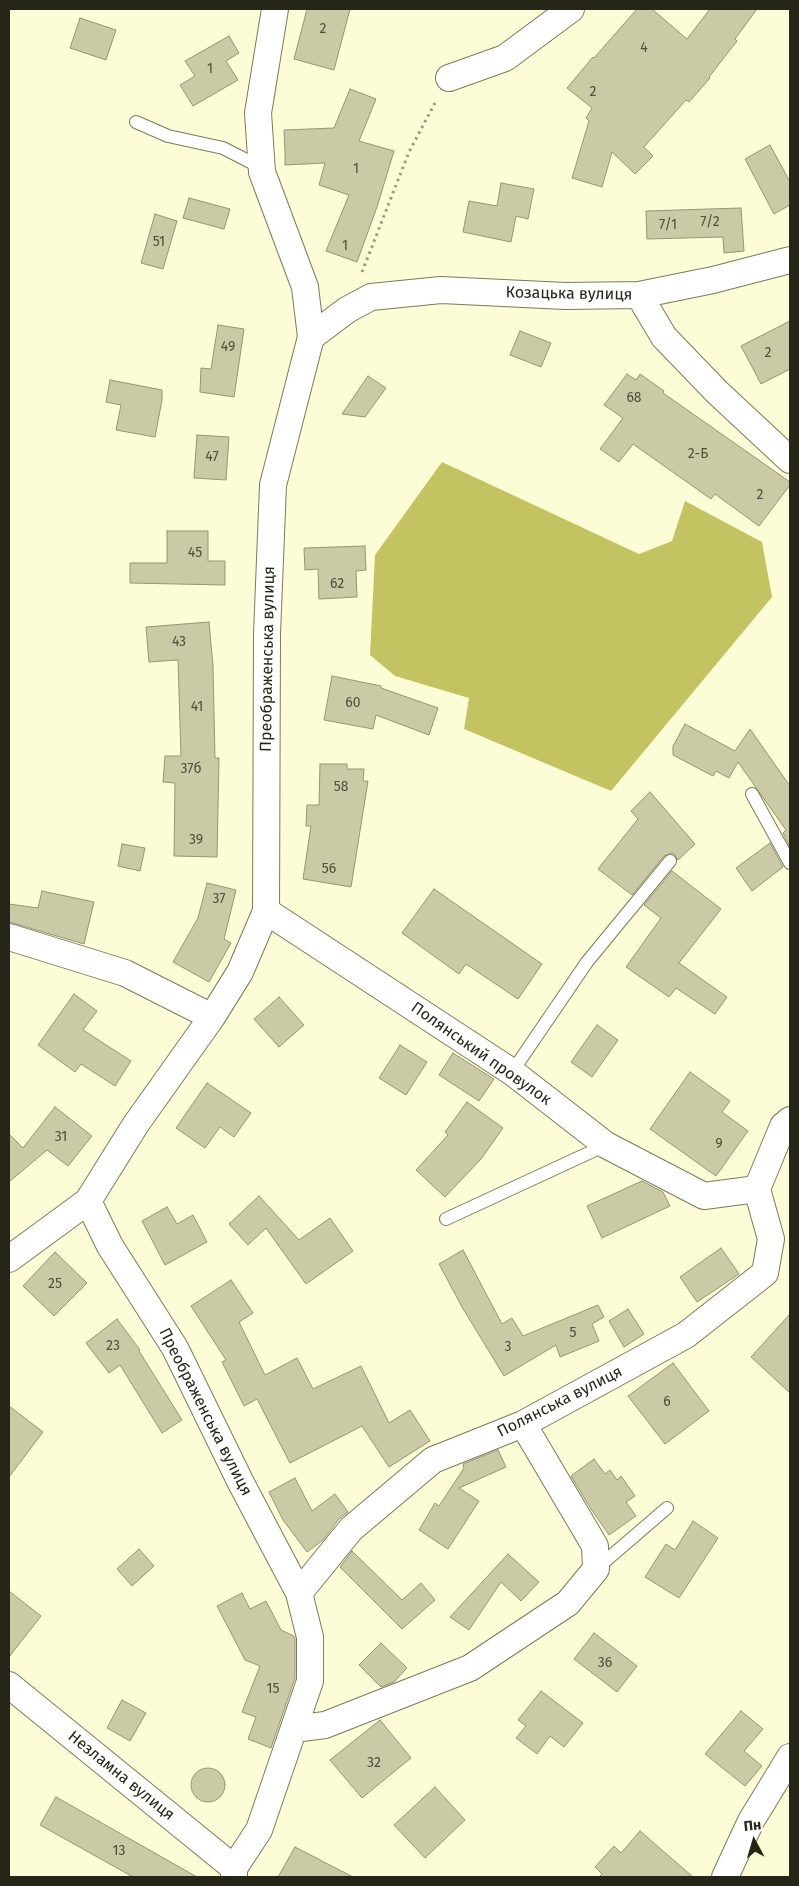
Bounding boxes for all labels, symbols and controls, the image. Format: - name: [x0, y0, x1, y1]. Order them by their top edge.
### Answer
- house number: 2: [320, 21, 326, 37]
- house number: 4: [640, 40, 648, 56]
- house number: 1: [207, 61, 213, 77]
- house number: 2: [590, 84, 596, 100]
- house number: 1: [353, 161, 359, 177]
- house number: 7/2: [700, 214, 720, 230]
- house number: 7/1: [659, 217, 677, 233]
- house number: 51: [153, 234, 165, 250]
- house number: 1: [342, 238, 348, 254]
- street label: Козацька вулиця: [505, 283, 633, 305]
- house number: 49: [221, 339, 235, 355]
- house number: 2: [765, 345, 771, 361]
- house number: 68: [626, 390, 642, 406]
- house number: 2-Б: [688, 446, 708, 462]
- house number: 47: [205, 449, 219, 465]
- house number: 2: [757, 487, 763, 503]
- house number: 45: [188, 545, 202, 561]
- street label: Преображенська вулиця: [257, 566, 279, 752]
- house number: 62: [330, 576, 344, 592]
- house number: 43: [172, 634, 186, 650]
- house number: 60: [345, 695, 361, 711]
- house number: 41: [191, 699, 203, 715]
- house number: 37б: [180, 761, 202, 777]
- house number: 58: [334, 779, 348, 795]
- house number: 39: [189, 832, 203, 848]
- house number: 56: [322, 861, 336, 877]
- house number: 37: [212, 891, 226, 907]
- street label: Полянський провулок: [407, 998, 555, 1110]
- house number: 31: [55, 1129, 67, 1145]
- house number: 9: [715, 1136, 723, 1152]
- house number: 25: [48, 1276, 62, 1292]
- street label: Преображенська вулиця: [154, 1325, 256, 1499]
- house number: 5: [569, 1325, 577, 1341]
- house number: 23: [106, 1338, 120, 1354]
- house number: 3: [505, 1339, 511, 1355]
- street label: Полянська вулиця: [494, 1362, 626, 1442]
- house number: 6: [663, 1394, 671, 1410]
- house number: 36: [598, 1655, 612, 1671]
- house number: 15: [266, 1681, 280, 1697]
- street label: Незламна вулиця: [64, 1727, 178, 1825]
- house number: 32: [367, 1755, 381, 1771]
- north arrow: [729, 1816, 779, 1866]
- text: Пн: [743, 1816, 762, 1835]
- house number: 13: [112, 1843, 126, 1859]

